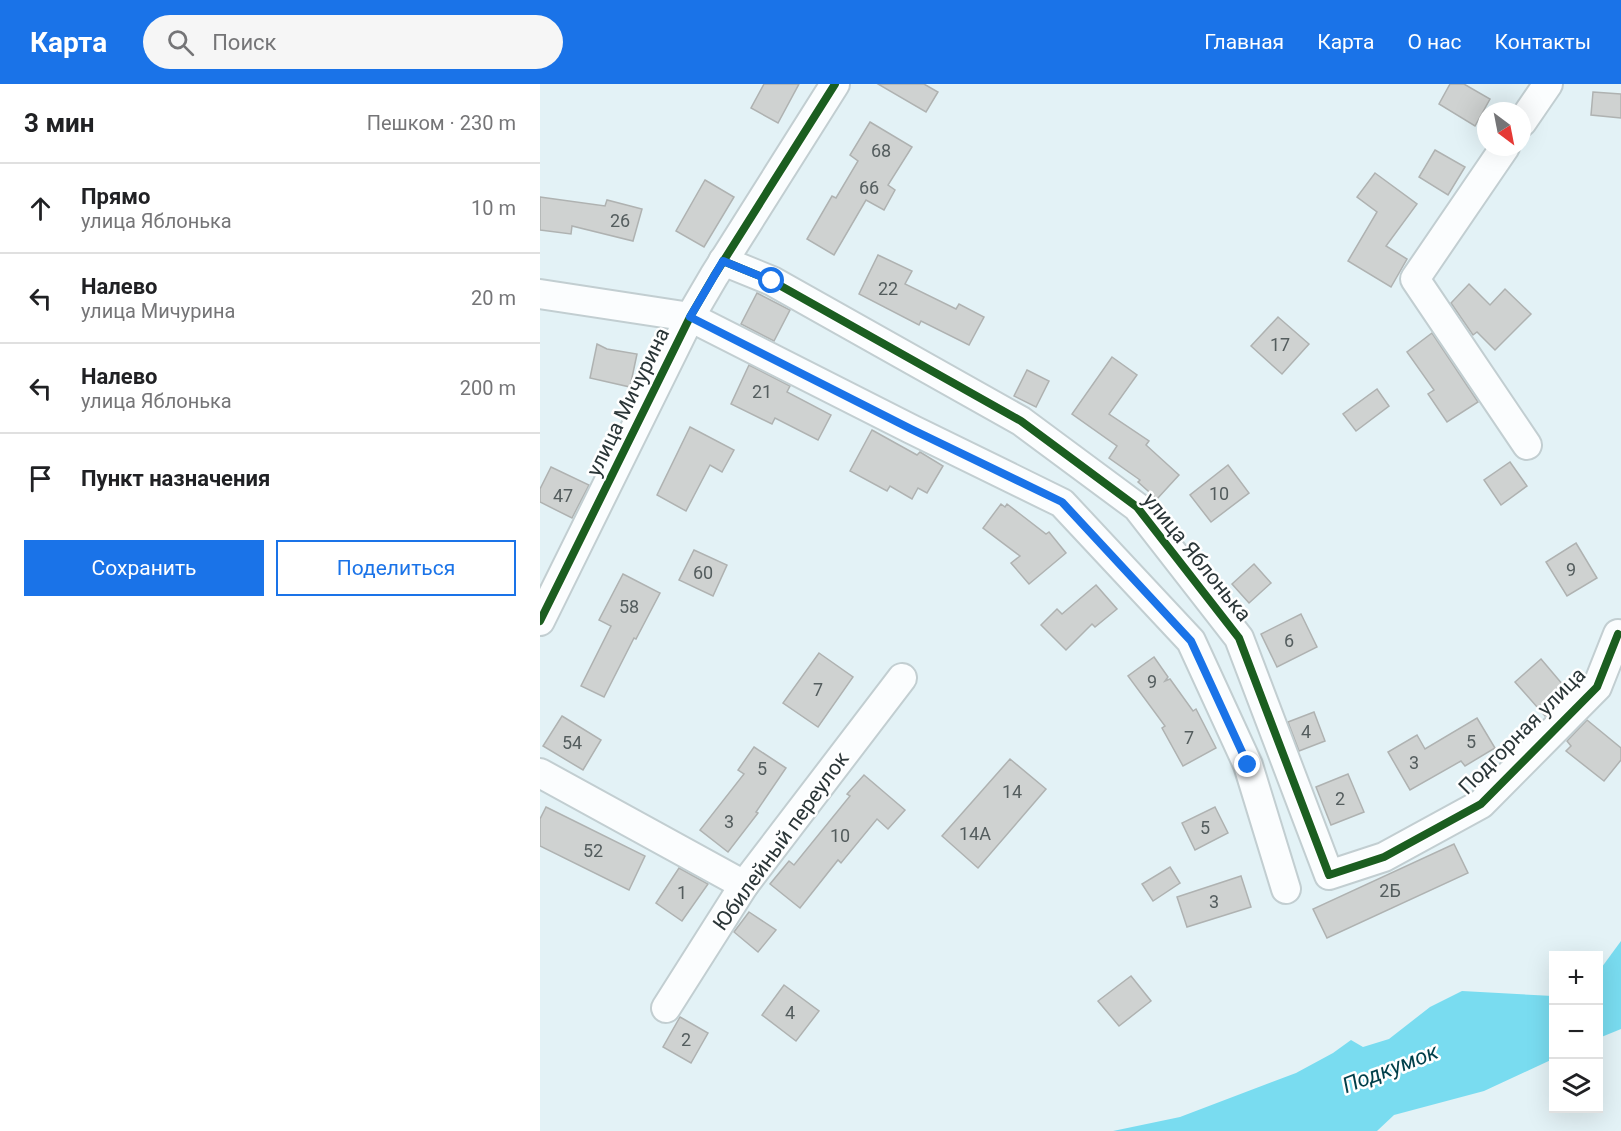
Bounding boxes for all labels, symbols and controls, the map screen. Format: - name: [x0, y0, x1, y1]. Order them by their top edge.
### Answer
- search box: [143, 15, 563, 69]
- text: Карта: [30, 26, 107, 59]
- icon: search: [164, 26, 197, 59]
- text: Поиск: [212, 30, 277, 55]
- text: Главная: [1204, 30, 1284, 54]
- text: Карта: [1317, 30, 1374, 54]
- text: О нас: [1407, 30, 1462, 54]
- text: Контакты: [1495, 30, 1591, 54]
- north arrow: [1477, 102, 1531, 156]
- text: 3 мин: [24, 108, 95, 138]
- text: Пешком · 230 m: [367, 111, 516, 135]
- house number: 68: [871, 140, 891, 161]
- house number: 66: [859, 177, 879, 198]
- text: Прямо: [81, 184, 150, 209]
- icon: ahead: [24, 192, 57, 225]
- text: 10 m: [471, 196, 516, 220]
- text: улица Яблонька: [81, 209, 232, 233]
- house number: 26: [610, 210, 630, 231]
- route start: [758, 267, 784, 293]
- text: Налево: [81, 274, 158, 299]
- house number: 22: [878, 278, 898, 299]
- icon: left: [24, 282, 57, 315]
- text: 20 m: [471, 286, 516, 310]
- text: улица Мичурина: [81, 299, 235, 323]
- street label: улица Мичурина: [582, 324, 674, 480]
- house number: 17: [1270, 334, 1290, 355]
- text: Налево: [81, 364, 158, 389]
- icon: left: [24, 372, 57, 405]
- text: 200 m: [460, 376, 516, 400]
- house number: 21: [752, 381, 772, 402]
- text: улица Яблонька: [81, 389, 232, 413]
- icon: arrive: [24, 462, 57, 495]
- text: Пункт назначения: [81, 466, 270, 491]
- house number: 10: [1209, 483, 1229, 504]
- house number: 47: [553, 485, 573, 506]
- street label: улица Яблонька: [1138, 488, 1256, 626]
- button: Сохранить: [24, 540, 264, 596]
- button: Поделиться: [276, 540, 516, 596]
- house number: 9: [1566, 559, 1576, 580]
- house number: 60: [693, 562, 713, 583]
- house number: 58: [619, 596, 639, 617]
- house number: 6: [1284, 630, 1294, 651]
- street label: Подгорная улица: [1454, 663, 1590, 799]
- house number: 9: [1147, 671, 1157, 692]
- house number: 7: [813, 679, 823, 700]
- house number: 4: [1301, 721, 1311, 742]
- house number: 7: [1184, 727, 1194, 748]
- house number: 5: [1466, 731, 1476, 752]
- house number: 54: [562, 732, 582, 753]
- street label: Юбилейный переулок: [708, 747, 854, 935]
- route end: [1234, 751, 1260, 777]
- house number: 3: [1409, 752, 1419, 773]
- house number: 5: [757, 758, 767, 779]
- house number: 14: [1002, 781, 1022, 802]
- house number: 2: [1335, 788, 1345, 809]
- house number: 3: [724, 811, 734, 832]
- house number: 5: [1200, 817, 1210, 838]
- house number: 14А: [959, 823, 991, 844]
- house number: 10: [830, 825, 850, 846]
- house number: 52: [583, 840, 603, 861]
- house number: 2Б: [1379, 880, 1401, 901]
- house number: 1: [677, 882, 687, 903]
- house number: 3: [1209, 891, 1219, 912]
- map controls: [1549, 951, 1603, 1113]
- button: +: [1549, 951, 1603, 1005]
- house number: 4: [785, 1002, 795, 1023]
- button: −: [1549, 1005, 1603, 1059]
- house number: 2: [681, 1029, 691, 1050]
- water label: Подкумок: [1339, 1039, 1442, 1098]
- button: layers: [1549, 1059, 1603, 1113]

